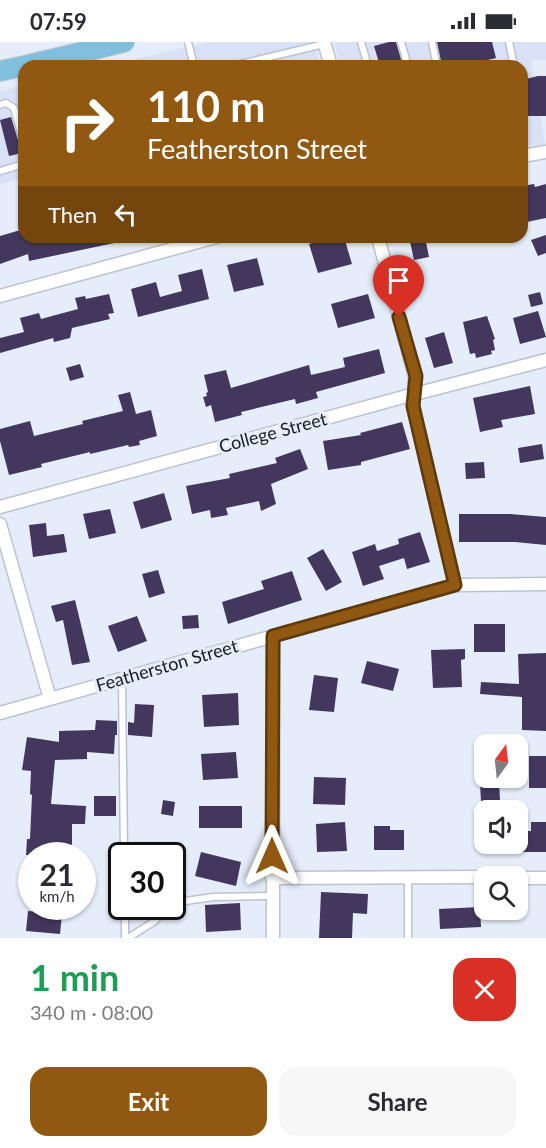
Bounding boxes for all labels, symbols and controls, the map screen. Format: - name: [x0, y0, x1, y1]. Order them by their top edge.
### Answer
- text: 07:59: [30, 8, 87, 35]
- text: 110 m: [147, 81, 265, 131]
- icon: right: [48, 84, 126, 162]
- text: Featherston Street: [147, 132, 367, 165]
- icon: left: [109, 198, 142, 231]
- text: Then: [48, 201, 97, 228]
- pin: [373, 255, 424, 317]
- icon: arrive: [382, 264, 415, 297]
- street label: College Street: [216, 407, 330, 457]
- street label: Featherston Street: [93, 634, 241, 696]
- north arrow: [474, 734, 528, 788]
- map controls: [474, 734, 528, 920]
- button: sound: [474, 800, 528, 854]
- position arrow: [240, 824, 304, 888]
- speed limit sign: 30: [108, 842, 186, 920]
- text: 21: [40, 856, 74, 892]
- button: search: [474, 866, 528, 920]
- text: km/h: [39, 887, 75, 905]
- text: 1 min: [30, 955, 119, 999]
- button: close: [453, 958, 516, 1021]
- text: 340 m · 08:00: [30, 1000, 153, 1024]
- button: Exit: [30, 1067, 267, 1136]
- button: Share: [279, 1067, 516, 1136]

